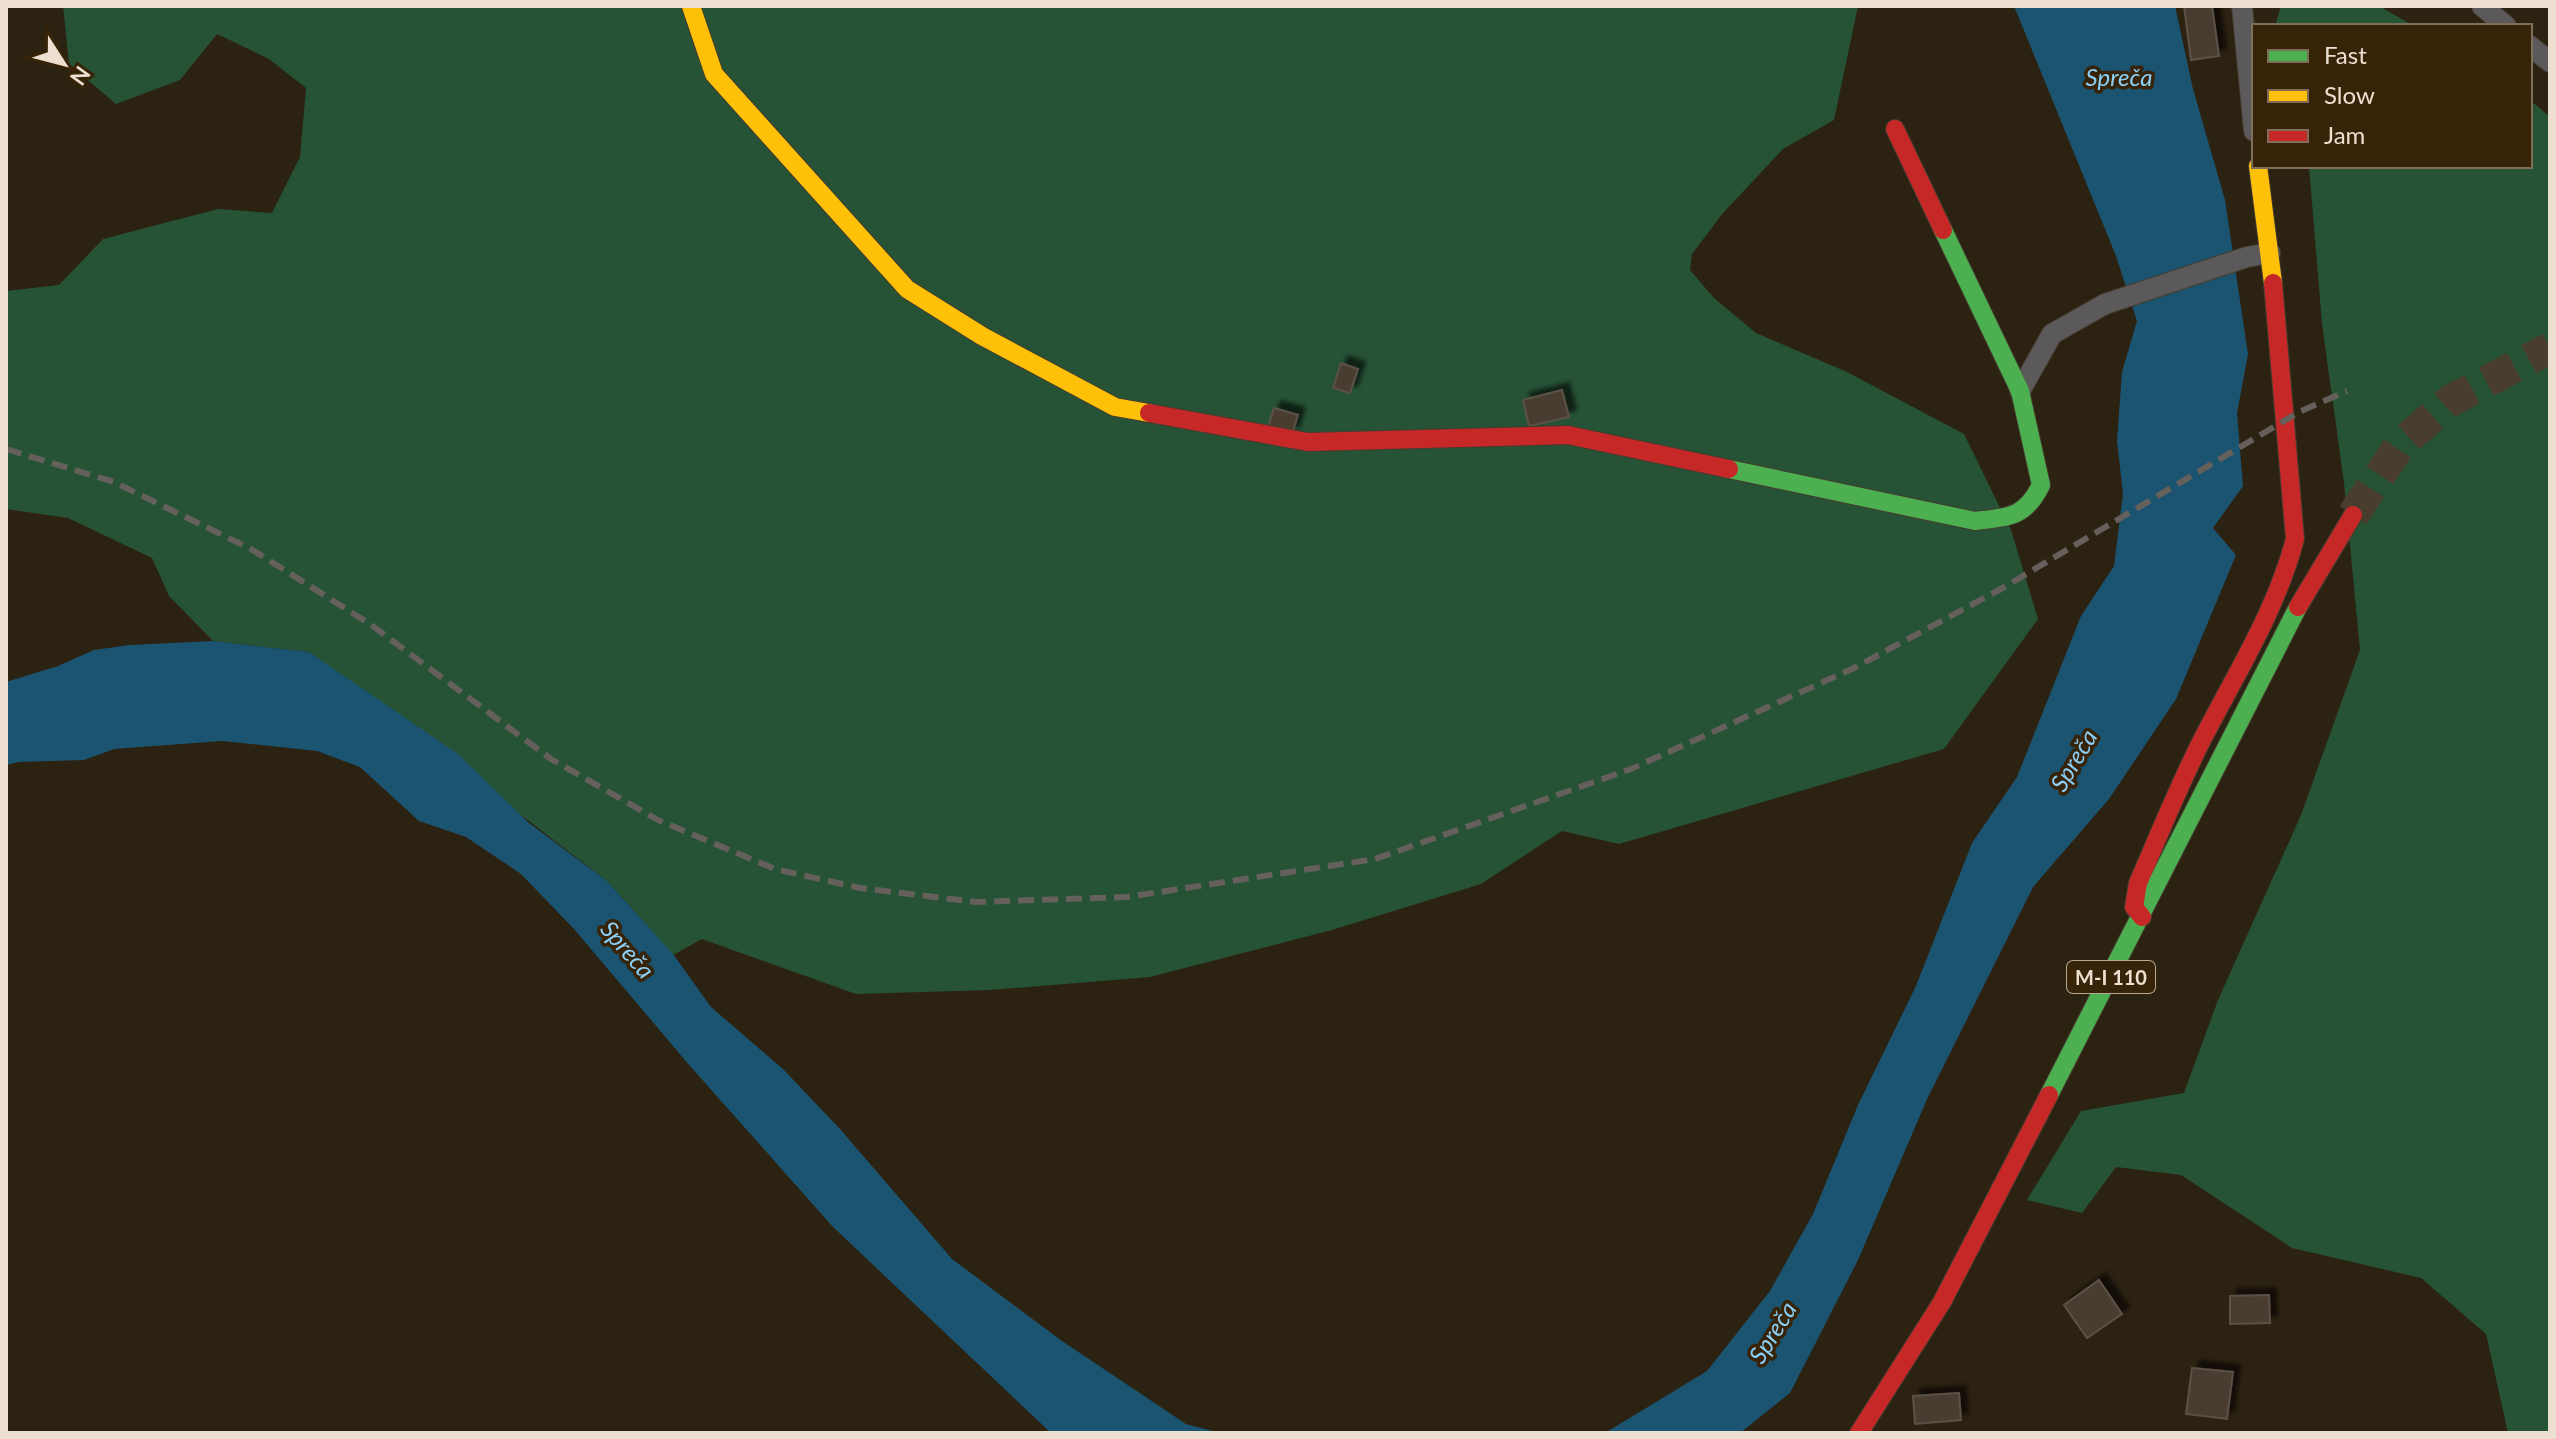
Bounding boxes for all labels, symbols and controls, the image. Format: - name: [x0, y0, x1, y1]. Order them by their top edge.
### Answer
- north arrow: [24, 24, 104, 104]
- legend: [2252, 24, 2532, 168]
- text: Fast: [2324, 40, 2367, 69]
- text: N: [65, 61, 96, 91]
- water label: Spreča: [2086, 62, 2152, 91]
- text: Slow: [2324, 80, 2375, 109]
- text: Jam: [2324, 120, 2365, 149]
- water label: Spreča: [2043, 724, 2103, 796]
- water label: Spreča: [595, 914, 661, 984]
- road number: M-I 110: [2067, 961, 2155, 993]
- water label: Spreča: [1742, 1296, 1802, 1368]

